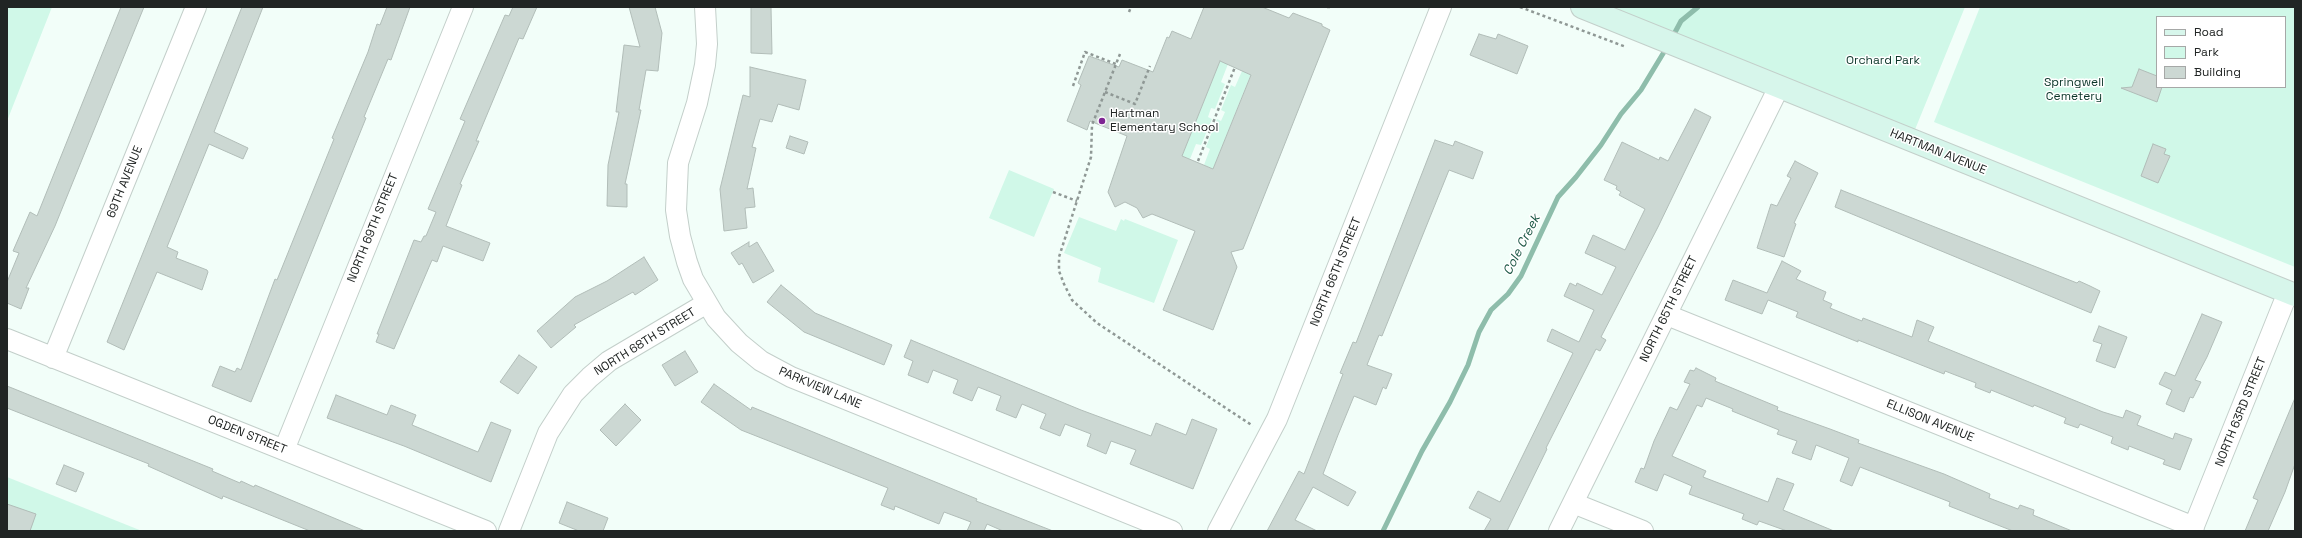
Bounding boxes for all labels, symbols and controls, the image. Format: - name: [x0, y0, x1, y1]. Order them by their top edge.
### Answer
- legend: [2156, 16, 2286, 88]
- text: Road: [2194, 24, 2223, 40]
- text: Park: [2194, 44, 2219, 60]
- park label: Orchard Park: [1846, 54, 1920, 68]
- text: Building: [2194, 64, 2241, 80]
- park label: Springwell Cemetery: [2044, 76, 2104, 104]
- place label: Hartman Elementary School: [1110, 107, 1218, 135]
- marker: Hartman Elementary School: [1097, 116, 1107, 126]
- street label: HARTMAN AVENUE: [1888, 126, 1988, 178]
- street label: 69TH AVENUE: [104, 144, 146, 220]
- street label: NORTH 69TH STREET: [345, 171, 401, 285]
- water label: Cole Creek: [1500, 212, 1544, 278]
- street label: NORTH 66TH STREET: [1308, 215, 1364, 329]
- street label: NORTH 65TH STREET: [1637, 254, 1701, 364]
- street label: NORTH 68TH STREET: [592, 305, 698, 379]
- street label: NORTH 63RD STREET: [2212, 355, 2270, 469]
- street label: PARKVIEW LANE: [776, 364, 864, 412]
- street label: ELLISON AVENUE: [1884, 397, 1976, 445]
- street label: OGDEN STREET: [205, 413, 289, 457]

